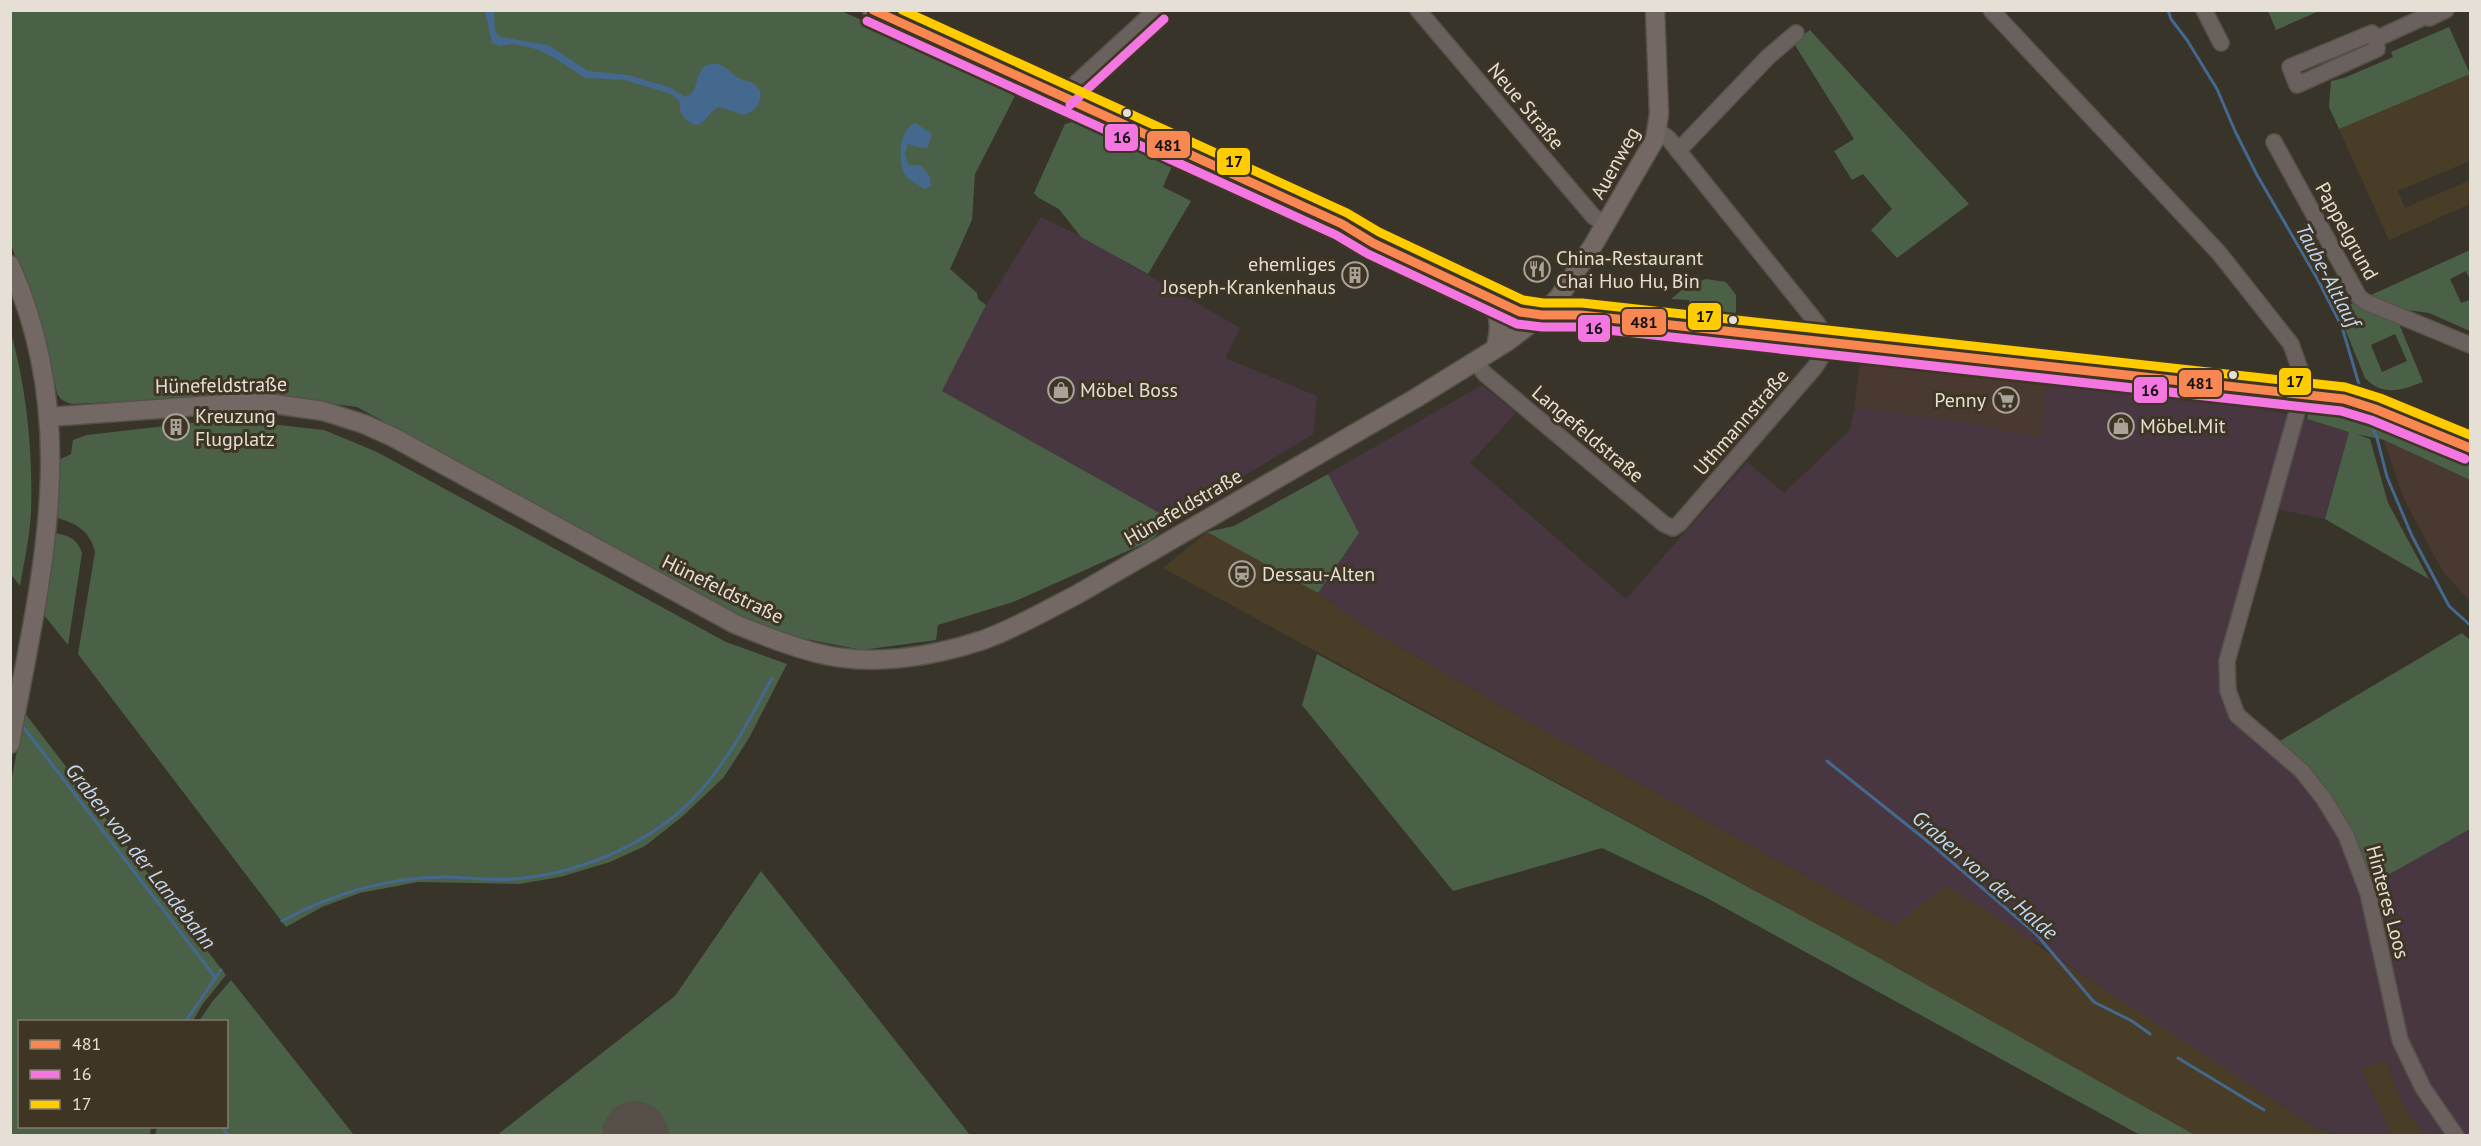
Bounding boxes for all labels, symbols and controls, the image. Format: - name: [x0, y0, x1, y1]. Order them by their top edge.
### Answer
- street label: Neue Straße: [1482, 57, 1570, 155]
- unlabelled marker: [1121, 107, 1133, 119]
- street label: Auenweg: [1585, 122, 1645, 204]
- line badge: 16: [1104, 123, 1139, 152]
- text: 16: [1113, 127, 1131, 147]
- line badge: 481: [1146, 130, 1191, 159]
- text: 481: [1154, 135, 1182, 155]
- line badge: 17: [1216, 147, 1251, 176]
- text: 17: [1225, 151, 1243, 171]
- street label: Pappelgrund: [2309, 177, 2385, 285]
- water label: Taube-Altlauf: [2289, 218, 2369, 335]
- place label: China-Restaurant Chai Huo Hu, Bin: [1556, 245, 1703, 294]
- place label: ehemliges Joseph-Krankenhaus: [1161, 251, 1336, 300]
- restaurant icon: China-Restaurant Chai Huo Hu, Bin: [1522, 254, 1552, 284]
- building icon: ehemliges Joseph-Krankenhaus: [1340, 260, 1370, 290]
- line badge: 17: [1687, 302, 1722, 331]
- text: 17: [1696, 306, 1714, 326]
- line badge: 481: [1621, 308, 1667, 336]
- text: 481: [1630, 312, 1658, 332]
- line badge: 16: [1577, 314, 1611, 343]
- unlabelled marker: [1727, 314, 1739, 326]
- text: 16: [1585, 318, 1603, 338]
- street label: Uthmannstraße: [1688, 363, 1794, 481]
- line badge: 17: [2278, 367, 2312, 396]
- line badge: 481: [2178, 369, 2223, 398]
- unlabelled marker: [2227, 369, 2239, 381]
- street label: Hünefeldstraße: [155, 371, 287, 399]
- text: 17: [2286, 371, 2304, 391]
- text: 481: [2186, 373, 2214, 393]
- shop icon: Möbel Boss: [1046, 375, 1076, 405]
- line badge: 16: [2133, 376, 2168, 404]
- place label: Möbel Boss: [1080, 377, 1178, 403]
- street label: Langefeldstraße: [1527, 380, 1649, 488]
- text: 16: [2141, 380, 2159, 400]
- supermarket icon: Penny: [1991, 385, 2021, 415]
- place label: Penny: [1934, 387, 1987, 413]
- place label: Kreuzung Flugplatz: [195, 403, 276, 452]
- shop icon: Möbel.Mit: [2106, 411, 2136, 441]
- building icon: Kreuzung Flugplatz: [161, 412, 191, 442]
- place label: Möbel.Mit: [2140, 413, 2226, 439]
- street label: Hünefeldstraße: [1119, 463, 1247, 551]
- street label: Hünefeldstraße: [658, 548, 788, 630]
- station icon: Dessau-Alten: [1227, 559, 1257, 589]
- place label: Dessau-Alten: [1262, 561, 1375, 587]
- water label: Graben von der Landebahn: [60, 757, 222, 955]
- water label: Graben von der Halde: [1906, 804, 2064, 946]
- street label: Hinteres Loos: [2360, 843, 2416, 961]
- legend: [18, 1020, 228, 1128]
- text: 481: [72, 1032, 101, 1055]
- text: 16: [72, 1062, 92, 1085]
- text: 17: [72, 1092, 92, 1115]

